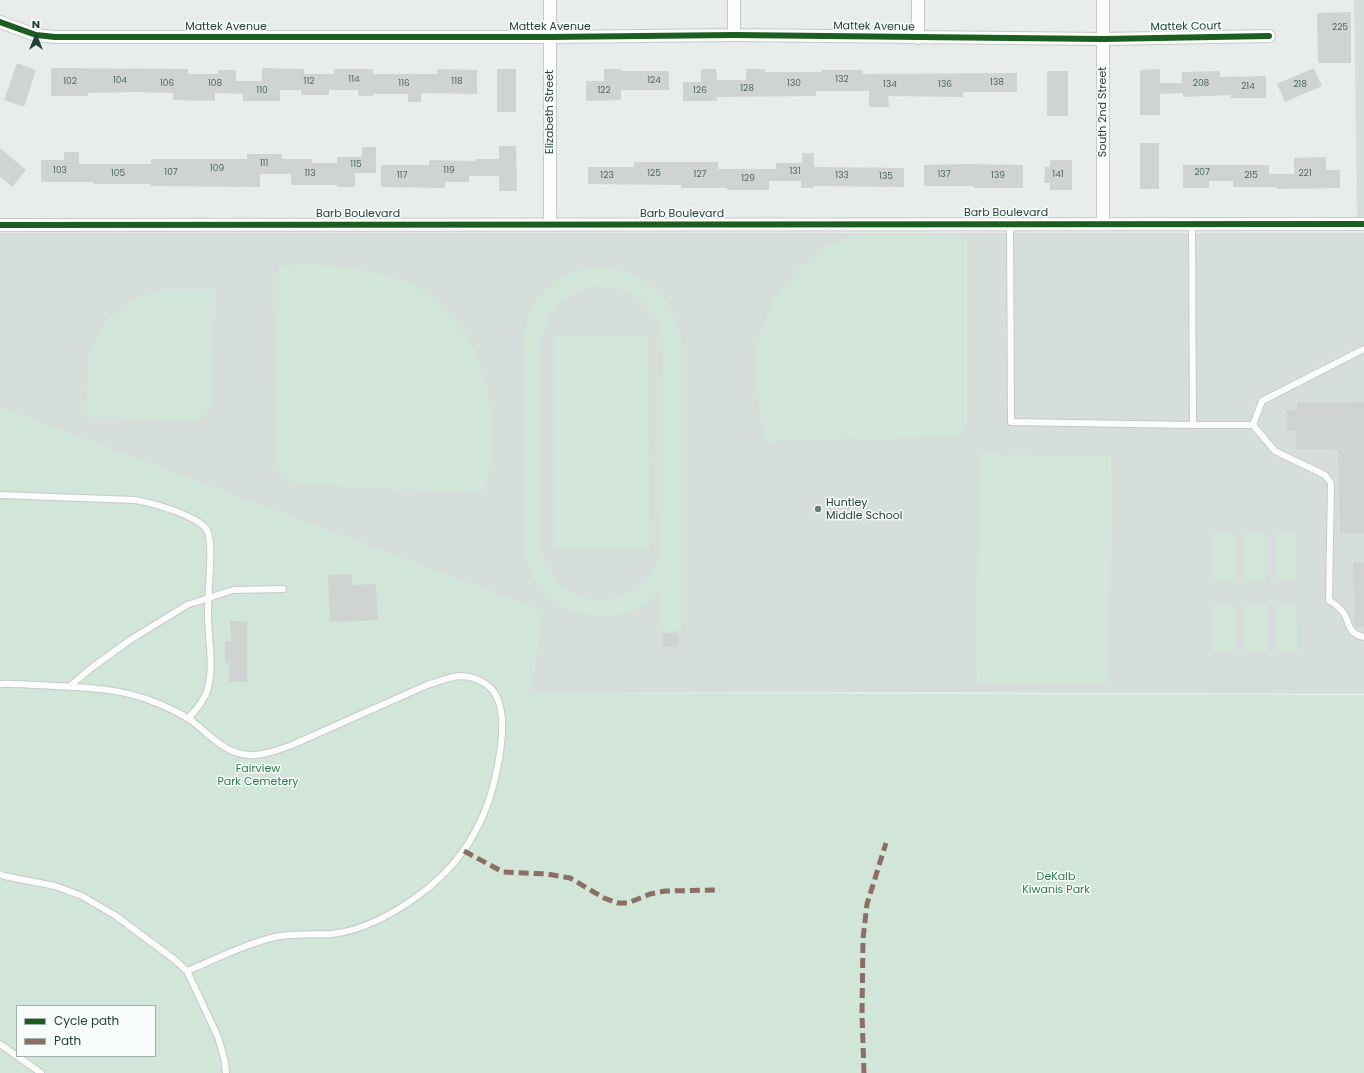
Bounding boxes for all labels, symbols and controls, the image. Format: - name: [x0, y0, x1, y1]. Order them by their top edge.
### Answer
- north arrow: [16, 16, 56, 56]
- text: N: [32, 16, 40, 32]
- street label: Mattek Avenue: [185, 20, 267, 34]
- street label: Mattek Avenue: [509, 20, 591, 34]
- street label: Mattek Avenue: [833, 20, 915, 34]
- street label: Mattek Court: [1150, 20, 1222, 34]
- house number: 225: [1332, 23, 1348, 33]
- street label: South 2nd Street: [1096, 67, 1110, 157]
- street label: Elizabeth Street: [543, 70, 557, 154]
- house number: 114: [348, 75, 360, 85]
- house number: 132: [835, 75, 849, 85]
- house number: 104: [113, 76, 127, 86]
- house number: 124: [647, 76, 661, 86]
- house number: 102: [63, 77, 77, 87]
- house number: 112: [304, 77, 314, 87]
- house number: 118: [451, 77, 463, 87]
- house number: 138: [990, 78, 1004, 88]
- house number: 106: [160, 79, 174, 89]
- house number: 108: [208, 79, 222, 89]
- house number: 116: [398, 79, 410, 89]
- house number: 130: [787, 79, 801, 89]
- house number: 208: [1193, 79, 1209, 89]
- house number: 134: [883, 80, 897, 90]
- house number: 136: [938, 80, 952, 90]
- house number: 218: [1293, 80, 1307, 90]
- house number: 214: [1241, 82, 1255, 92]
- house number: 128: [740, 84, 754, 94]
- house number: 110: [256, 86, 268, 96]
- house number: 122: [597, 86, 611, 96]
- house number: 126: [693, 86, 707, 96]
- house number: 111: [260, 159, 268, 169]
- house number: 115: [350, 160, 362, 170]
- house number: 109: [210, 164, 224, 174]
- house number: 103: [53, 166, 67, 176]
- house number: 119: [443, 166, 455, 176]
- house number: 131: [789, 167, 801, 177]
- house number: 107: [164, 168, 178, 178]
- house number: 207: [1194, 168, 1210, 178]
- house number: 105: [111, 169, 125, 179]
- house number: 113: [304, 169, 316, 179]
- house number: 125: [647, 169, 661, 179]
- house number: 221: [1298, 169, 1312, 179]
- house number: 127: [694, 170, 706, 180]
- house number: 137: [937, 170, 951, 180]
- house number: 141: [1052, 170, 1064, 180]
- house number: 117: [397, 171, 407, 181]
- house number: 123: [600, 171, 614, 181]
- house number: 133: [835, 171, 849, 181]
- house number: 139: [991, 171, 1005, 181]
- house number: 215: [1244, 171, 1258, 181]
- house number: 135: [879, 172, 893, 182]
- house number: 129: [741, 174, 755, 184]
- street label: Barb Boulevard: [964, 206, 1048, 220]
- street label: Barb Boulevard: [316, 207, 400, 221]
- street label: Barb Boulevard: [640, 207, 724, 221]
- place label: Huntley Middle School: [826, 496, 902, 522]
- marker: Huntley Middle School: [813, 504, 823, 514]
- park label: Fairview Park Cemetery: [217, 762, 299, 788]
- park label: DeKalb Kiwanis Park: [1022, 870, 1090, 896]
- legend: [16, 1005, 156, 1057]
- text: Cycle path: [54, 1012, 119, 1029]
- text: Path: [54, 1032, 81, 1049]

